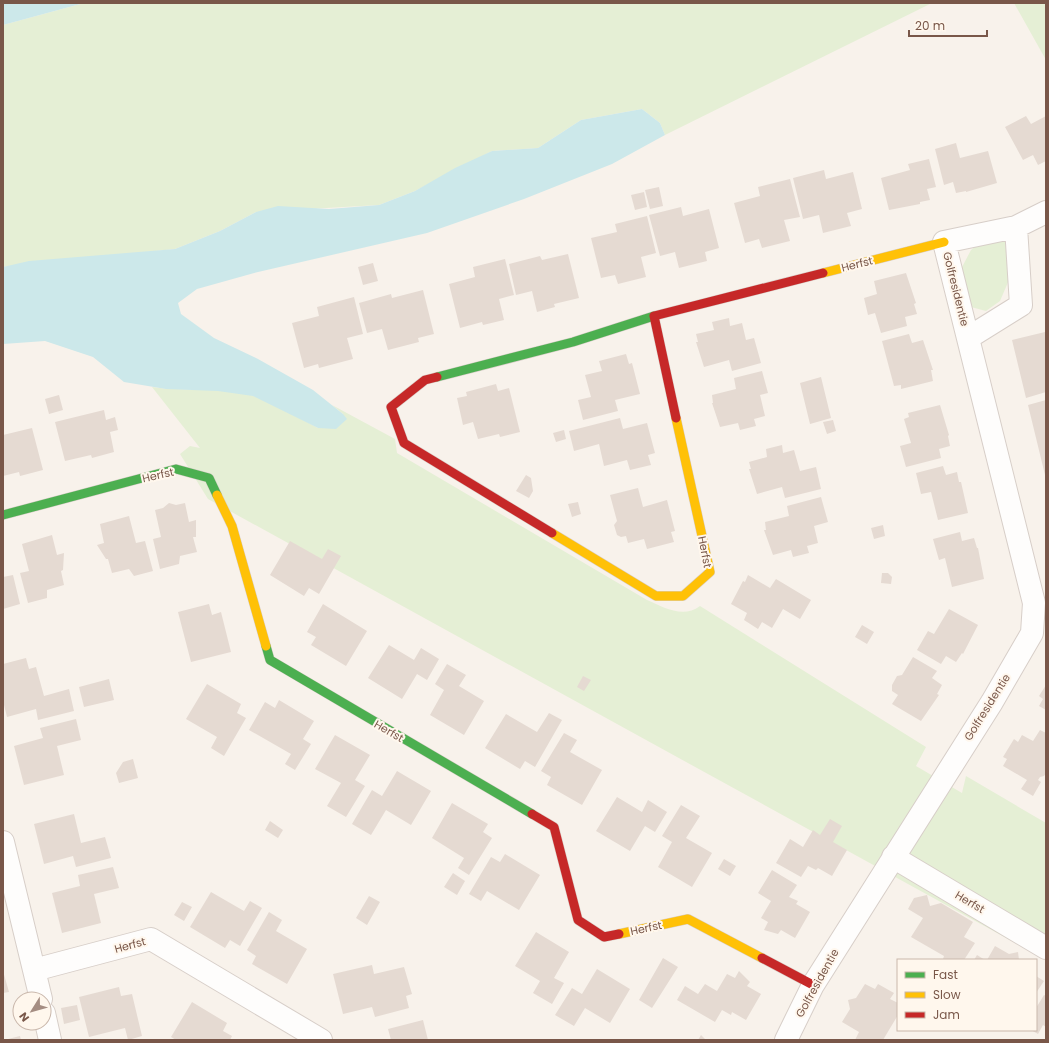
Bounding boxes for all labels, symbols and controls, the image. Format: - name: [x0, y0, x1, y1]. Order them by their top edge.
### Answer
- scale bar: [909, 12, 987, 38]
- text: 20 m: [915, 17, 945, 34]
- street label: Golfresidentie: [939, 250, 973, 328]
- street label: Herfst: [840, 252, 874, 276]
- street label: Herfst: [141, 464, 175, 486]
- street label: Herfst: [694, 535, 716, 569]
- street label: Golfresidentie: [960, 670, 1014, 744]
- street label: Herfst: [371, 716, 407, 746]
- street label: Herfst: [952, 887, 988, 917]
- street label: Herfst: [629, 917, 663, 939]
- street label: Herfst: [113, 933, 147, 957]
- street label: Golfresidentie: [792, 946, 843, 1020]
- legend: [897, 959, 1037, 1031]
- text: Fast: [933, 966, 958, 983]
- text: Slow: [933, 986, 961, 1003]
- north arrow: [12, 991, 52, 1031]
- text: Jam: [933, 1006, 960, 1023]
- text: N: [15, 1009, 33, 1025]

